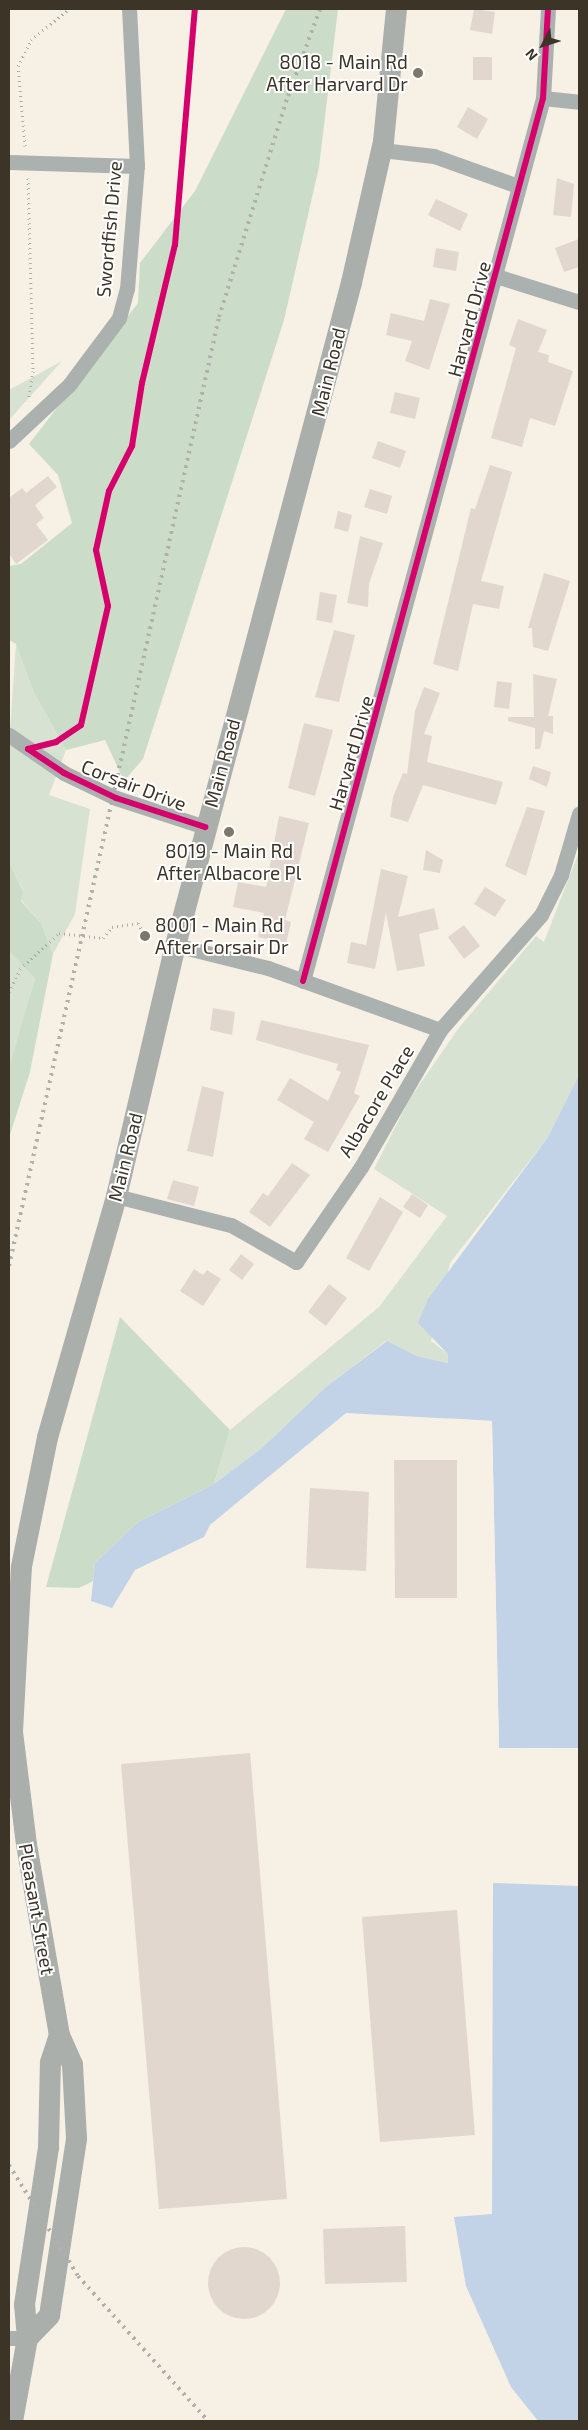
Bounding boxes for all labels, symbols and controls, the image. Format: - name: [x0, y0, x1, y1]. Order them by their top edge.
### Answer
- north arrow: [518, 20, 568, 70]
- text: N: [521, 46, 541, 64]
- place label: 8018 - Main Rd After Harvard Dr: [266, 51, 408, 95]
- marker: 8018 - Main Rd After Harvard Dr: [412, 67, 424, 79]
- street label: Swordfish Drive: [92, 160, 126, 298]
- street label: Harvard Drive: [443, 259, 495, 379]
- street label: Main Road: [306, 325, 350, 419]
- street label: Harvard Drive: [324, 693, 378, 813]
- street label: Main Road: [199, 716, 245, 810]
- street label: Corsair Drive: [78, 754, 190, 816]
- marker: 8019 - Main Rd After Albacore Pl: [223, 826, 235, 838]
- place label: 8019 - Main Rd After Albacore Pl: [156, 840, 302, 884]
- place label: 8001 - Main Rd After Corsair Dr: [155, 914, 289, 958]
- marker: 8001 - Main Rd After Corsair Dr: [139, 930, 151, 942]
- street label: Albacore Place: [333, 1041, 419, 1161]
- street label: Main Road: [103, 1110, 147, 1204]
- street label: Pleasant Street: [14, 1842, 60, 1976]

